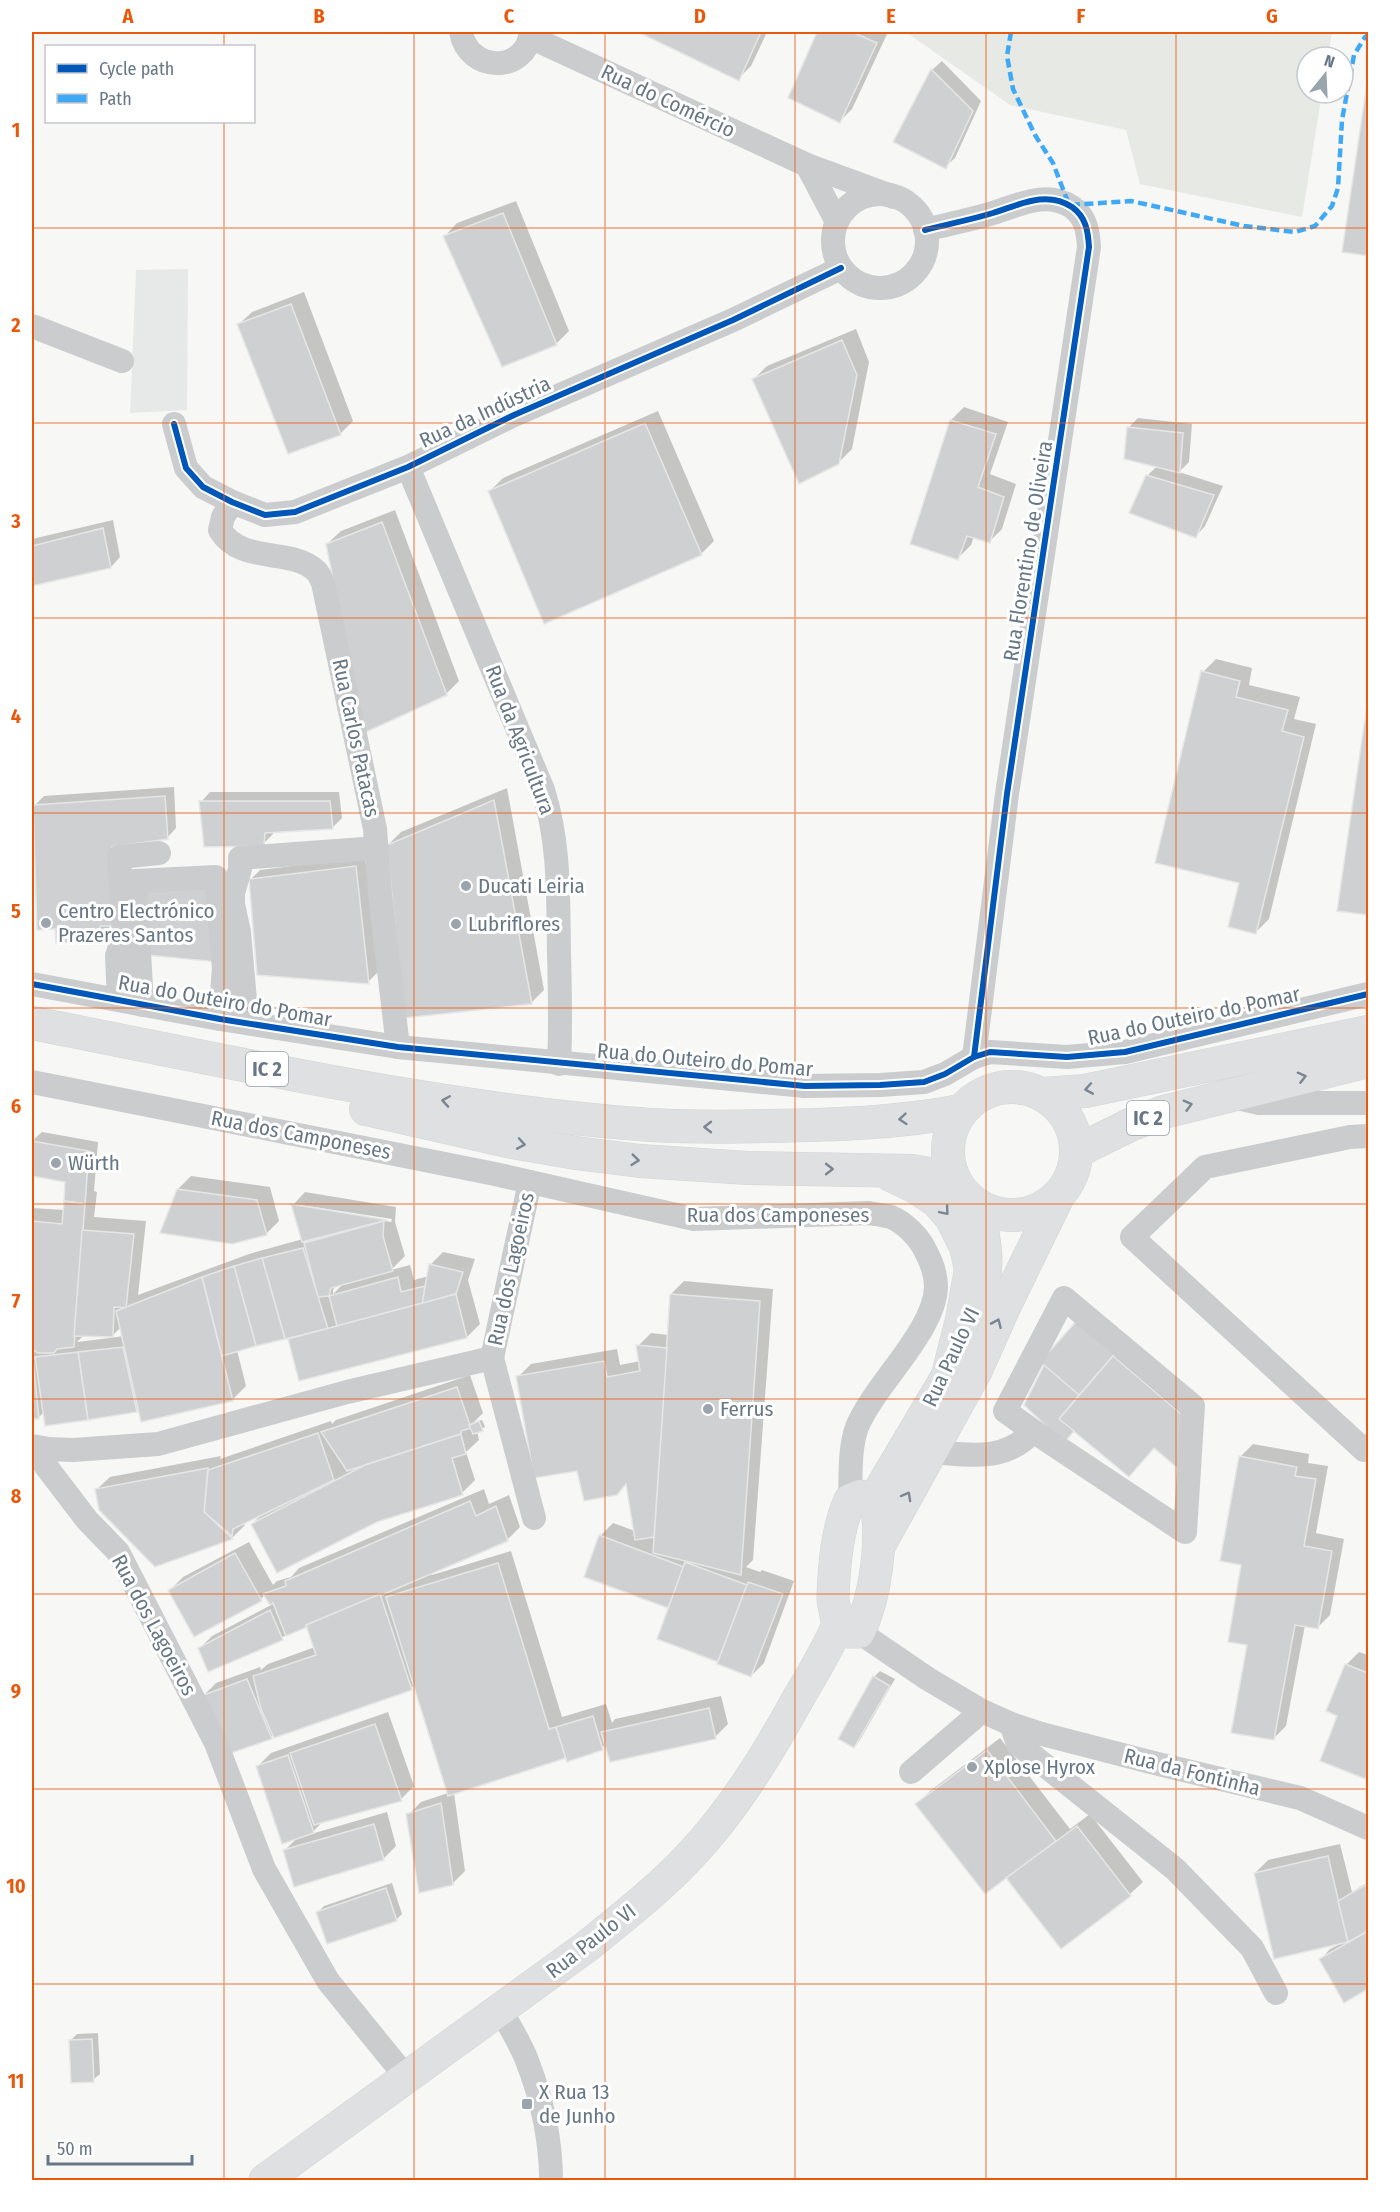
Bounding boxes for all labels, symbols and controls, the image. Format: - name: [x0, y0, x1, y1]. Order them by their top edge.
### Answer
- text: A: [122, 4, 135, 28]
- text: B: [313, 4, 325, 28]
- text: C: [504, 4, 515, 28]
- text: D: [694, 4, 706, 28]
- text: E: [886, 4, 896, 28]
- text: F: [1077, 4, 1086, 28]
- text: G: [1266, 4, 1278, 28]
- legend: [45, 45, 255, 123]
- north arrow: [1295, 45, 1355, 105]
- text: N: [1322, 51, 1337, 72]
- text: Cycle path: [99, 58, 174, 80]
- street label: Rua do Comércio: [597, 59, 739, 143]
- text: Path: [99, 88, 132, 110]
- text: 1: [12, 118, 20, 142]
- text: 2: [10, 313, 21, 337]
- street label: Rua da Indústria: [415, 370, 555, 454]
- street label: Rua Florentino de Oliveira: [998, 439, 1058, 663]
- text: 3: [10, 509, 21, 533]
- street label: Rua Carlos Patacas: [327, 656, 385, 820]
- street label: Rua da Agricultura: [480, 662, 560, 818]
- text: 4: [11, 704, 21, 728]
- place label: Ducati Leiria: [478, 873, 585, 899]
- marker: Ducati Leiria: [459, 879, 473, 893]
- place label: Centro Electrónico Prazeres Santos: [58, 898, 214, 948]
- text: 5: [11, 899, 21, 923]
- place label: Lubriflores: [468, 911, 560, 937]
- marker: Centro Electrónico Prazeres Santos: [39, 916, 53, 930]
- marker: Lubriflores: [449, 917, 463, 931]
- street label: Rua do Outeiro do Pomar: [116, 969, 334, 1033]
- street label: Rua do Outeiro do Pomar: [1085, 981, 1303, 1051]
- street label: Rua do Outeiro do Pomar: [596, 1038, 815, 1082]
- road number: IC 2: [246, 1052, 288, 1086]
- one-way arrow: [1296, 1071, 1306, 1084]
- one-way arrow: [1085, 1083, 1094, 1095]
- text: 6: [11, 1094, 21, 1118]
- one-way arrow: [442, 1095, 452, 1108]
- one-way arrow: [1183, 1100, 1193, 1113]
- road number: IC 2: [1127, 1101, 1169, 1135]
- street label: Rua dos Camponeses: [209, 1105, 393, 1165]
- one-way arrow: [899, 1112, 908, 1125]
- one-way arrow: [704, 1121, 713, 1133]
- one-way arrow: [516, 1137, 525, 1149]
- place label: Würth: [68, 1150, 120, 1176]
- one-way arrow: [630, 1153, 639, 1166]
- marker: Würth: [49, 1156, 63, 1170]
- one-way arrow: [825, 1162, 834, 1175]
- street label: Rua dos Lagoeiros: [482, 1190, 540, 1348]
- street label: Rua dos Camponeses: [687, 1202, 869, 1228]
- one-way arrow: [938, 1204, 949, 1215]
- text: 7: [12, 1289, 21, 1313]
- street label: Rua Paulo VI: [917, 1303, 985, 1411]
- one-way arrow: [990, 1319, 1002, 1330]
- place label: Ferrus: [720, 1396, 773, 1422]
- marker: Ferrus: [701, 1402, 715, 1416]
- text: 8: [11, 1484, 22, 1508]
- one-way arrow: [900, 1492, 912, 1502]
- street label: Rua dos Lagoeiros: [106, 1550, 202, 1700]
- text: 9: [11, 1679, 21, 1703]
- street label: Rua da Fontinha: [1121, 1743, 1263, 1801]
- place label: Xplose Hyrox: [984, 1754, 1096, 1780]
- marker: Xplose Hyrox: [965, 1760, 979, 1774]
- text: 10: [6, 1874, 26, 1898]
- street label: Rua Paulo VI: [541, 1898, 641, 1984]
- text: 11: [8, 2069, 24, 2093]
- place label: X Rua 13 de Junho: [539, 2079, 615, 2129]
- marker: X Rua 13 de Junho: [520, 2097, 534, 2111]
- scale bar: [48, 2128, 192, 2166]
- text: 50 m: [57, 2138, 93, 2160]

